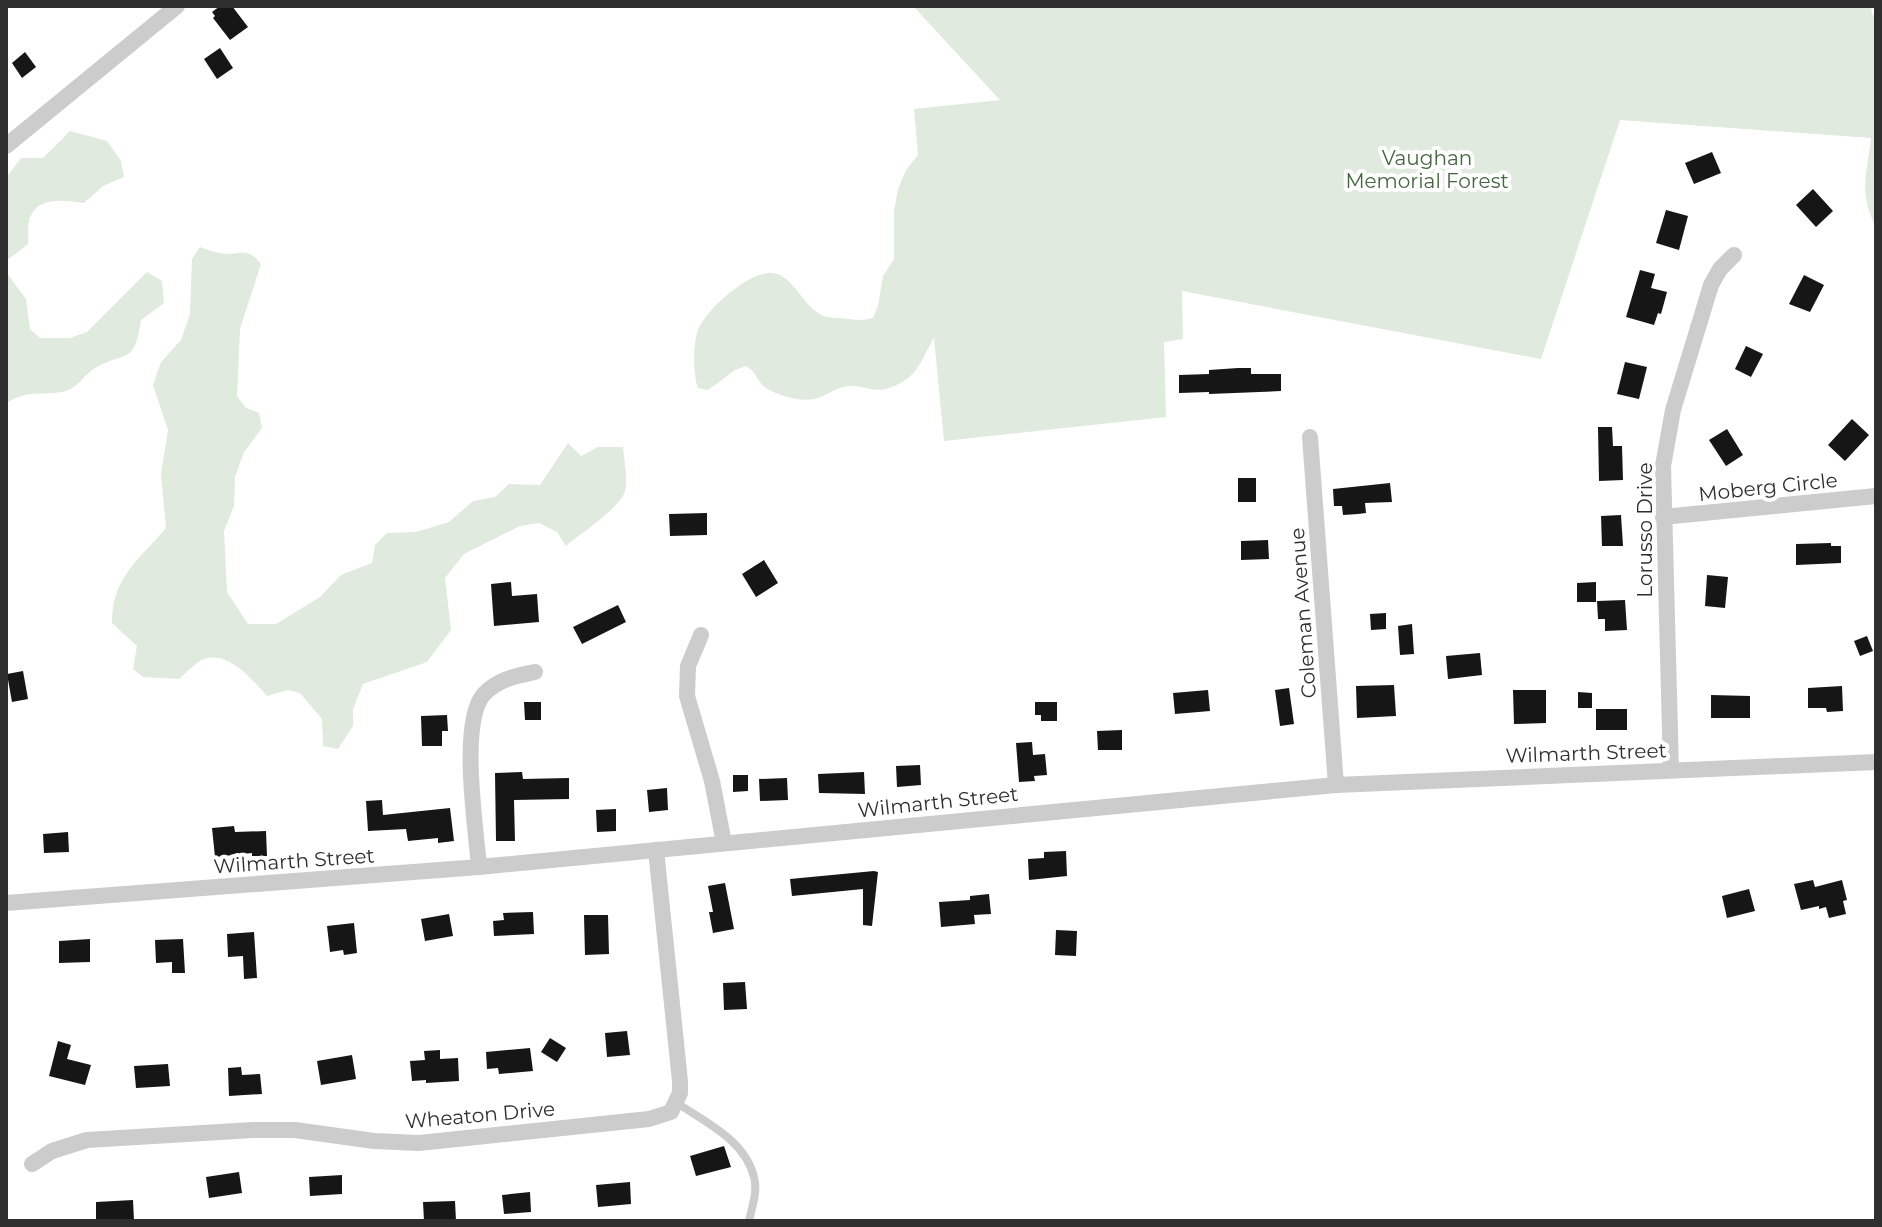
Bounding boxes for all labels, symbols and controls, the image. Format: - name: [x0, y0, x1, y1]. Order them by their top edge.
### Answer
- park label: Vaughan Memorial Forest: [1345, 146, 1509, 193]
- street label: Lorusso Drive: [1633, 462, 1657, 598]
- street label: Moberg Circle: [1697, 468, 1839, 506]
- street label: Coleman Avenue: [1285, 527, 1321, 699]
- street label: Wilmarth Street: [1505, 738, 1667, 768]
- street label: Wilmarth Street: [857, 782, 1019, 822]
- street label: Wilmarth Street: [213, 843, 375, 879]
- street label: Wheaton Drive: [404, 1096, 556, 1134]

